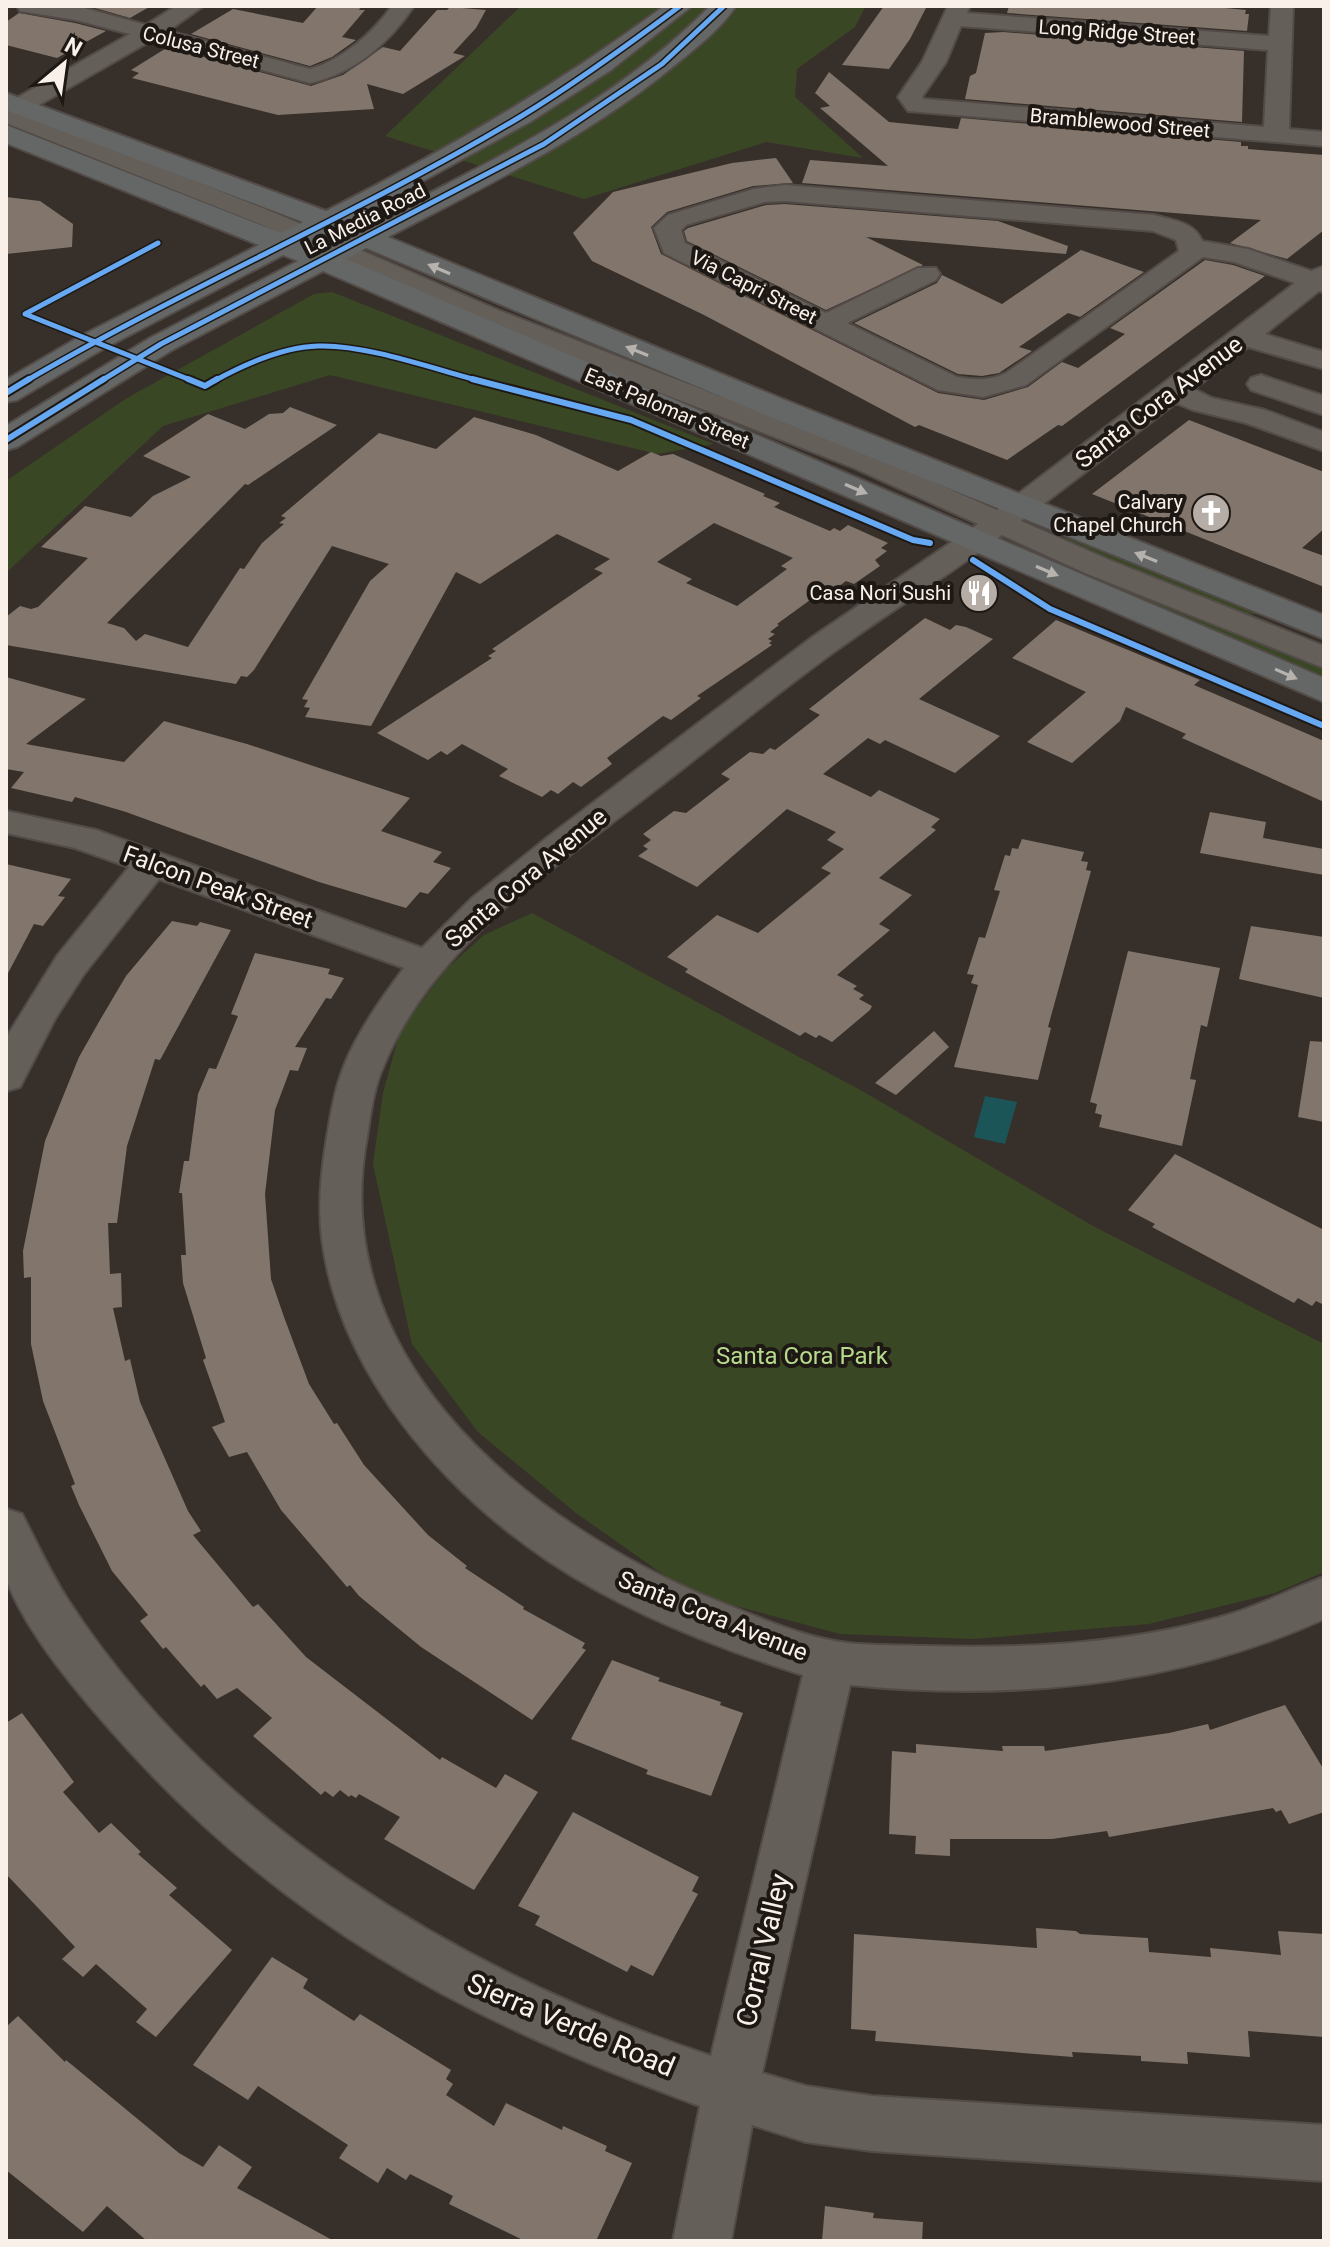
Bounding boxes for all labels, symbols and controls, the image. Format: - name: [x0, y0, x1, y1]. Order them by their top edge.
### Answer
- street label: Long Ridge Street: [1038, 15, 1196, 49]
- street label: Colusa Street: [140, 21, 262, 73]
- north arrow: [24, 24, 104, 104]
- text: N: [61, 32, 86, 62]
- street label: Bramblewood Street: [1029, 103, 1211, 143]
- street label: La Media Road: [300, 178, 430, 260]
- street label: Via Capri Street: [687, 245, 821, 329]
- one-way arrow: [427, 262, 451, 275]
- street label: Santa Cora Avenue: [1070, 330, 1248, 474]
- one-way arrow: [625, 344, 649, 357]
- street label: East Palomar Street: [581, 362, 753, 454]
- one-way arrow: [844, 482, 868, 495]
- place label: Calvary Chapel Church: [1053, 490, 1184, 537]
- church icon: Calvary Chapel Church: [1190, 492, 1232, 534]
- one-way arrow: [1134, 550, 1158, 563]
- one-way arrow: [1035, 564, 1059, 577]
- restaurant icon: Casa Nori Sushi: [958, 572, 1000, 614]
- place label: Casa Nori Sushi: [810, 581, 951, 605]
- one-way arrow: [1274, 668, 1298, 681]
- street label: Santa Cora Avenue: [440, 802, 612, 954]
- street label: Falcon Peak Street: [120, 840, 317, 934]
- park label: Santa Cora Park: [716, 1342, 889, 1370]
- street label: Santa Cora Avenue: [614, 1565, 812, 1667]
- street label: Corral Valley: [729, 1870, 797, 2030]
- street label: Sierra Verde Road: [462, 1966, 680, 2084]

